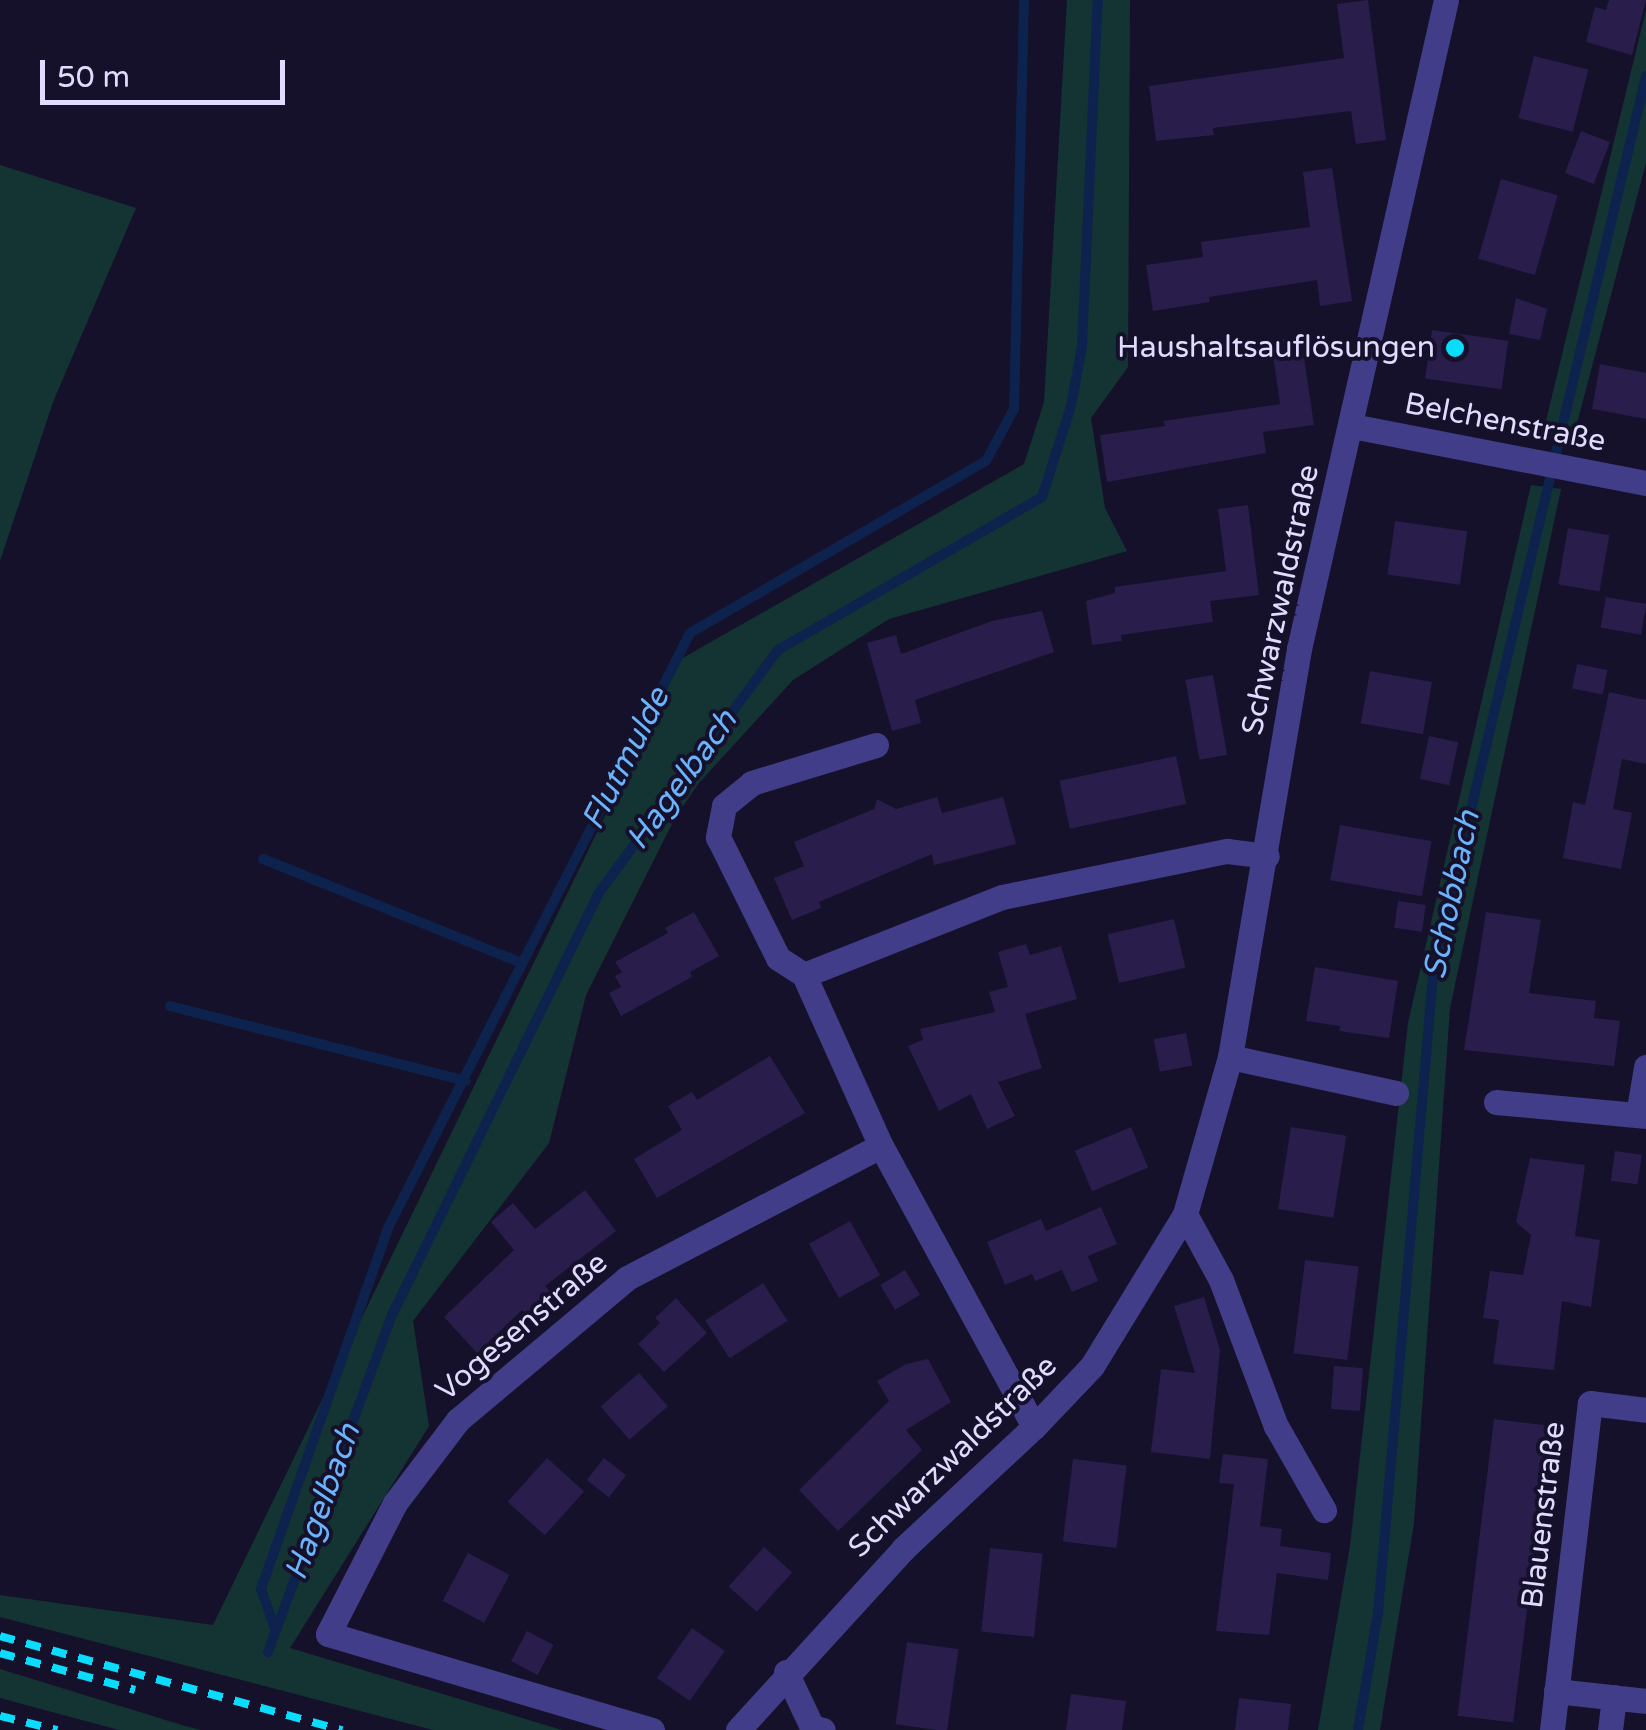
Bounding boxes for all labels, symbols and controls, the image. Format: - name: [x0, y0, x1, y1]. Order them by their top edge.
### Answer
- scale bar: [45, 40, 290, 102]
- text: 50 m: [57, 59, 130, 96]
- place label: Haushaltsauflösungen: [1117, 330, 1435, 366]
- marker: Haushaltsauflösungen: [1444, 337, 1466, 359]
- street label: Belchenstraße: [1401, 386, 1609, 460]
- street label: Schwarzwaldstraße: [1235, 462, 1327, 738]
- water label: Flutmulde: [574, 682, 678, 836]
- water label: Hagelbach: [619, 703, 745, 857]
- water label: Schobbach: [1415, 808, 1489, 982]
- street label: Vogesenstraße: [429, 1245, 615, 1409]
- street label: Schwarzwaldstraße: [841, 1348, 1065, 1566]
- water label: Hagelbach: [277, 1419, 369, 1585]
- street label: Blauenstraße: [1515, 1420, 1573, 1610]

